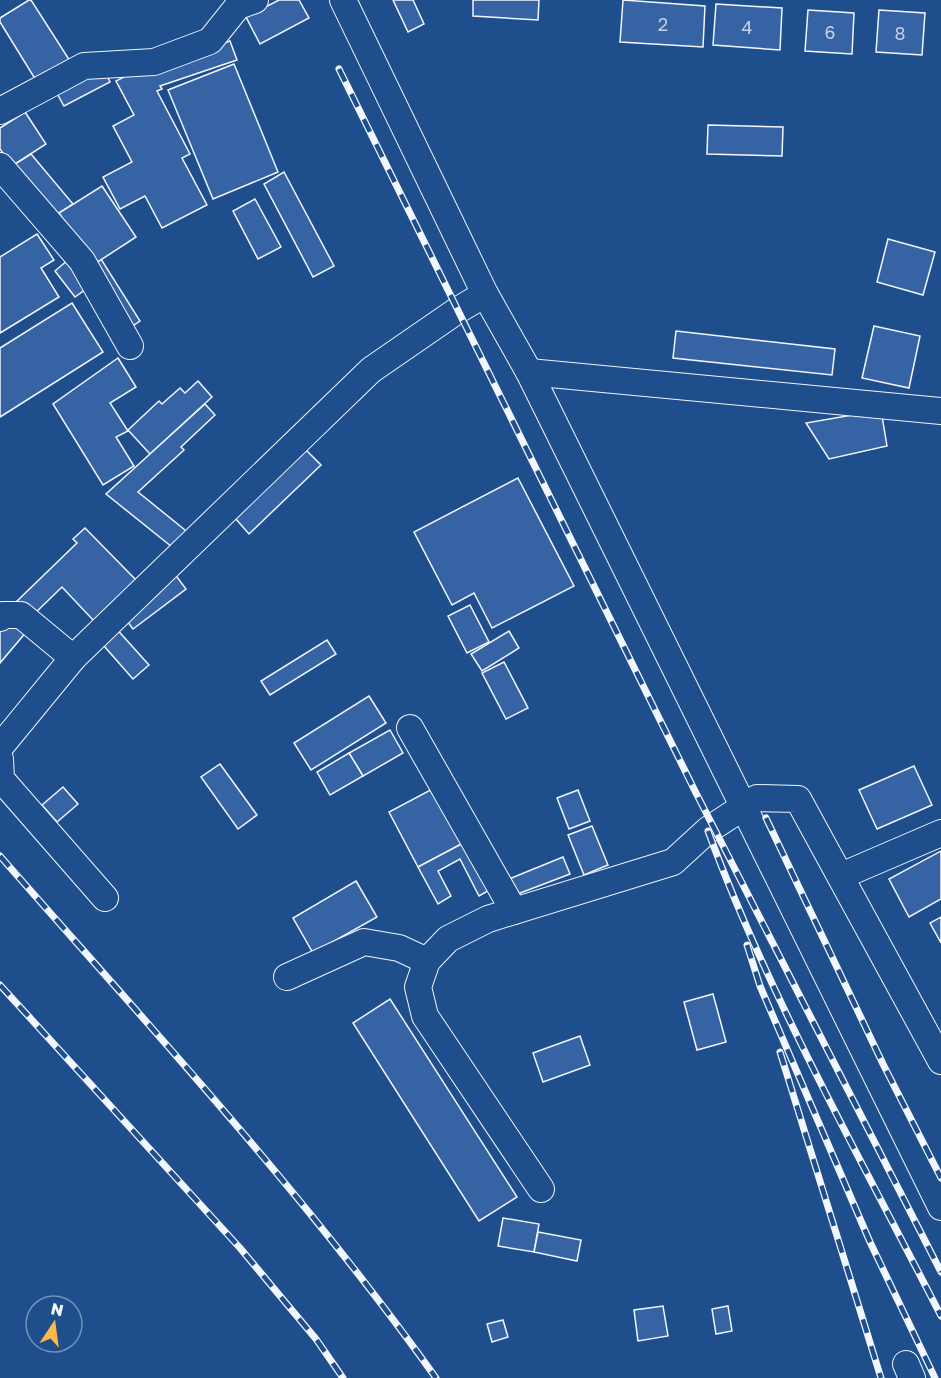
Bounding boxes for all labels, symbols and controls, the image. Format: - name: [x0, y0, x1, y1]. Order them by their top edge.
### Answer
- house number: 2: [658, 13, 668, 35]
- house number: 4: [742, 16, 753, 38]
- house number: 6: [825, 21, 835, 43]
- house number: 8: [895, 22, 905, 44]
- north arrow: [24, 1294, 84, 1354]
- text: N: [49, 1298, 66, 1320]

